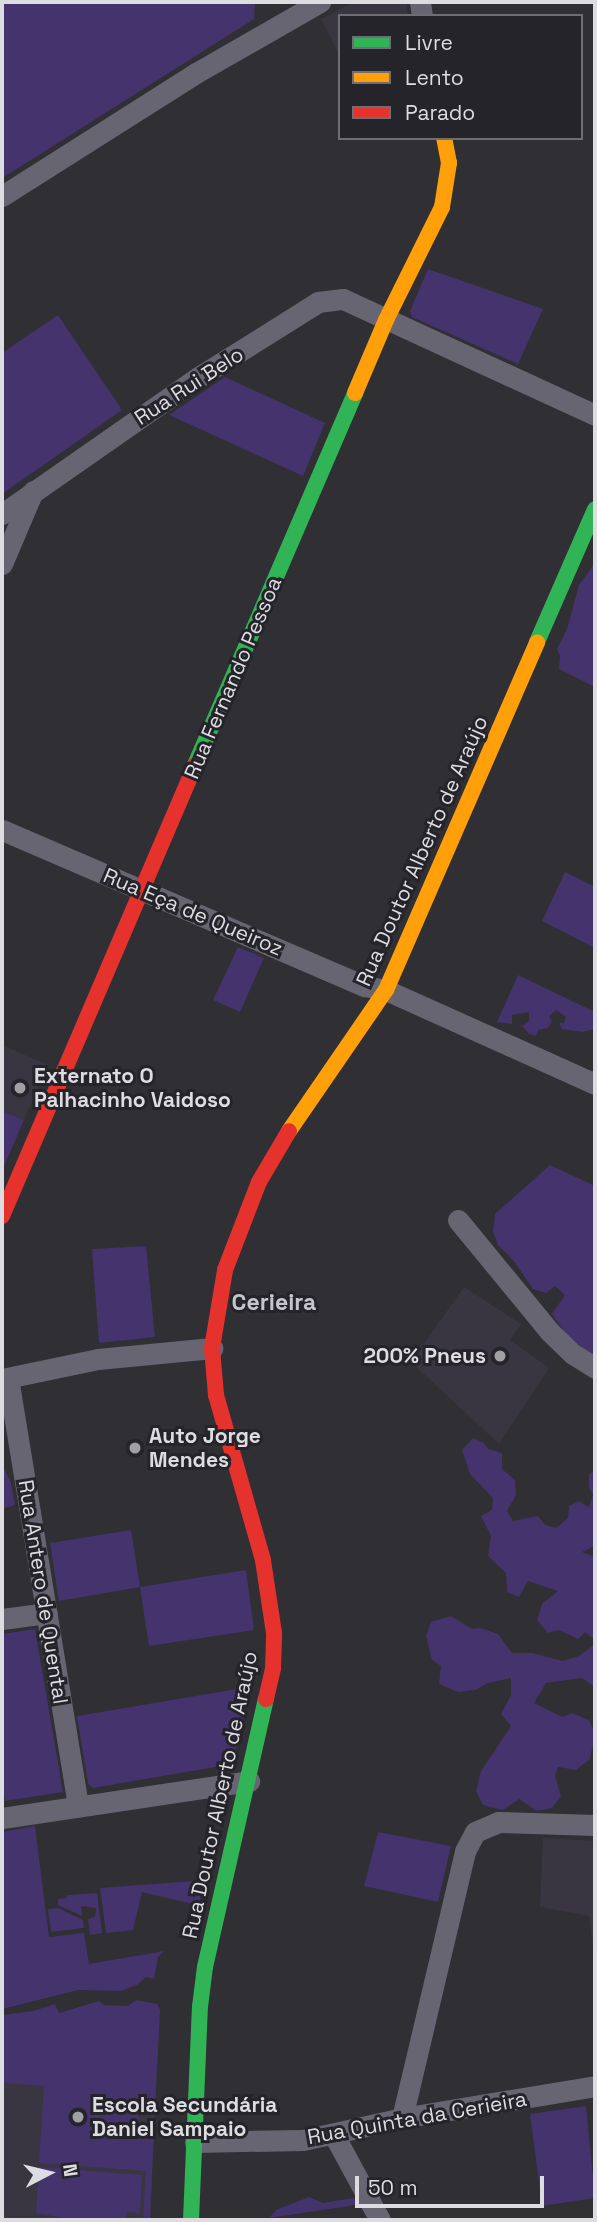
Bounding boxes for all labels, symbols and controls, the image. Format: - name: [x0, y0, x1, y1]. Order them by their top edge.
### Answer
- legend: [338, 14, 583, 140]
- text: Livre: [405, 29, 453, 56]
- text: Lento: [405, 64, 464, 91]
- text: Parado: [405, 99, 475, 126]
- street label: Rua Rui Belo: [130, 341, 248, 431]
- street label: Rua Fernando Pessoa: [179, 573, 287, 783]
- street label: Rua Doutor Alberto de Araújo: [351, 712, 493, 990]
- street label: Rua Eça de Queiroz: [100, 863, 286, 961]
- place label: Externato O Palhacinho Vaidoso: [34, 1063, 231, 1113]
- marker: Externato O Palhacinho Vaidoso: [12, 1080, 28, 1096]
- district label: Cerieira: [232, 1288, 316, 1316]
- place label: 200% Pneus: [363, 1343, 486, 1369]
- marker: 200% Pneus: [492, 1348, 508, 1364]
- place label: Auto Jorge Mendes: [149, 1423, 261, 1473]
- marker: Auto Jorge Mendes: [127, 1440, 143, 1456]
- street label: Rua Antero de Quental: [13, 1478, 73, 1706]
- street label: Rua Doutor Alberto de Araújo: [177, 1649, 263, 1941]
- street label: Rua Quinta da Cerieira: [305, 2086, 529, 2150]
- place label: Escola Secundária Daniel Sampaio: [92, 2092, 277, 2142]
- marker: Escola Secundária Daniel Sampaio: [70, 2109, 86, 2125]
- north arrow: [14, 2138, 84, 2208]
- scale bar: [359, 2162, 548, 2206]
- text: N: [57, 2163, 84, 2178]
- text: 50 m: [368, 2174, 418, 2201]

